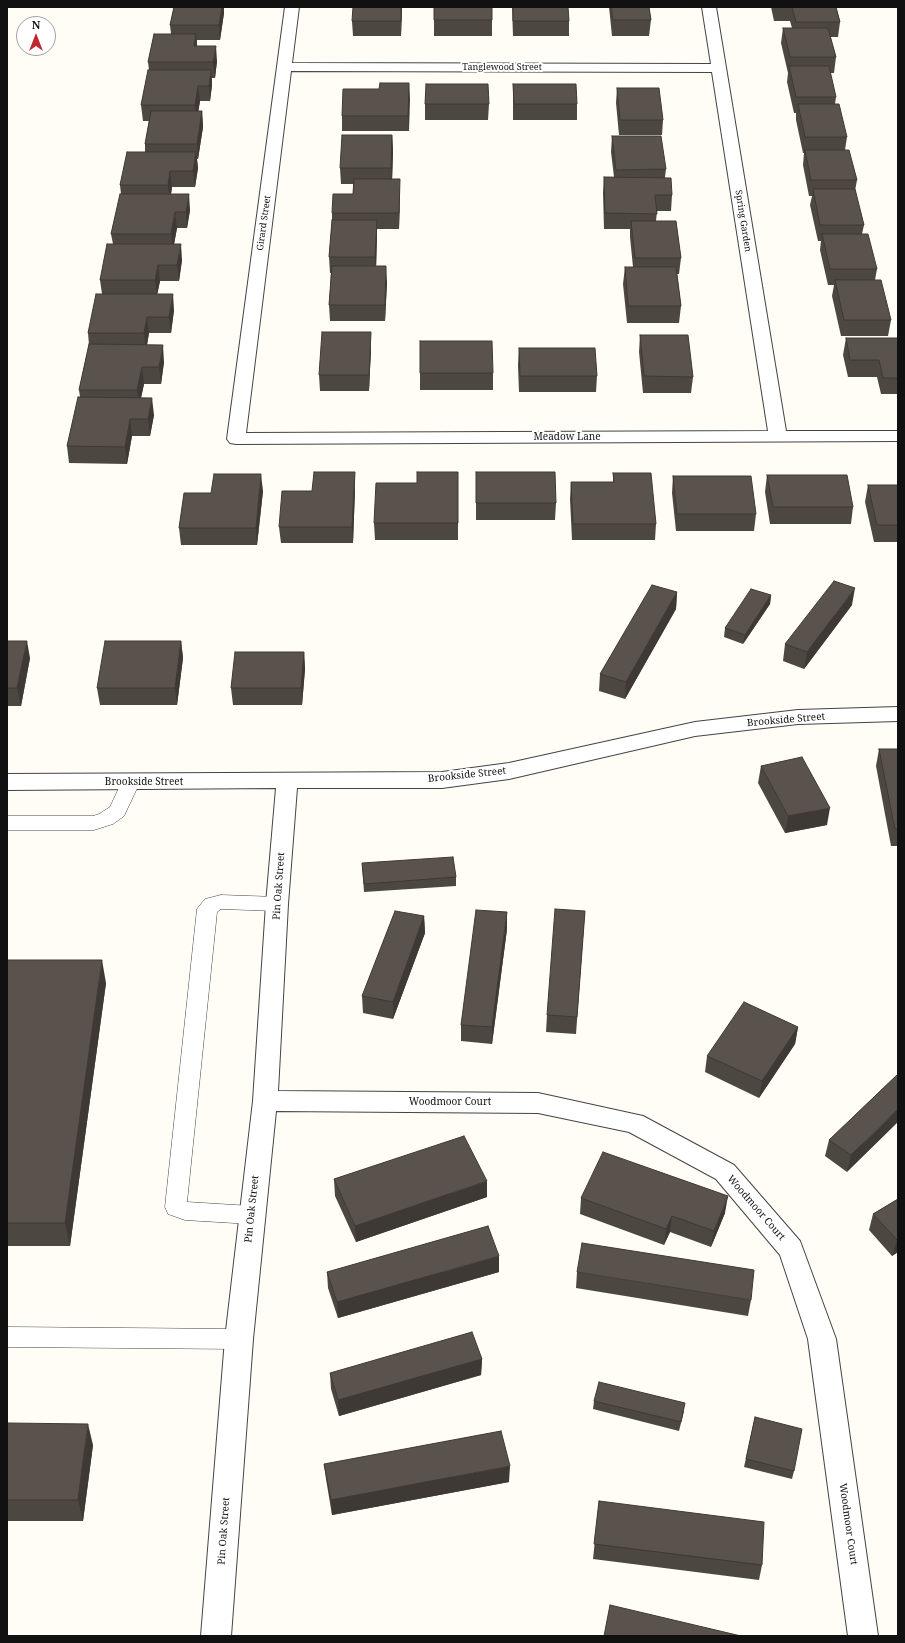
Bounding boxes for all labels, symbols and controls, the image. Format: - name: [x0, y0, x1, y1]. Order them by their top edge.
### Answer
- north arrow: [16, 16, 56, 56]
- text: N: [32, 17, 40, 32]
- street label: Tanglewood Street: [462, 62, 542, 72]
- street label: Spring Garden: [733, 189, 753, 253]
- street label: Girard Street: [255, 195, 273, 251]
- street label: Meadow Lane: [533, 431, 601, 443]
- street label: Brookside Street: [746, 711, 826, 729]
- street label: Brookside Street: [427, 765, 507, 785]
- street label: Brookside Street: [105, 776, 183, 788]
- street label: Pin Oak Street: [271, 852, 287, 920]
- street label: Woodmoor Court: [409, 1096, 491, 1108]
- street label: Woodmoor Court: [724, 1173, 788, 1243]
- street label: Pin Oak Street: [242, 1175, 262, 1243]
- street label: Woodmoor Court: [836, 1482, 860, 1566]
- street label: Pin Oak Street: [216, 1497, 232, 1565]

